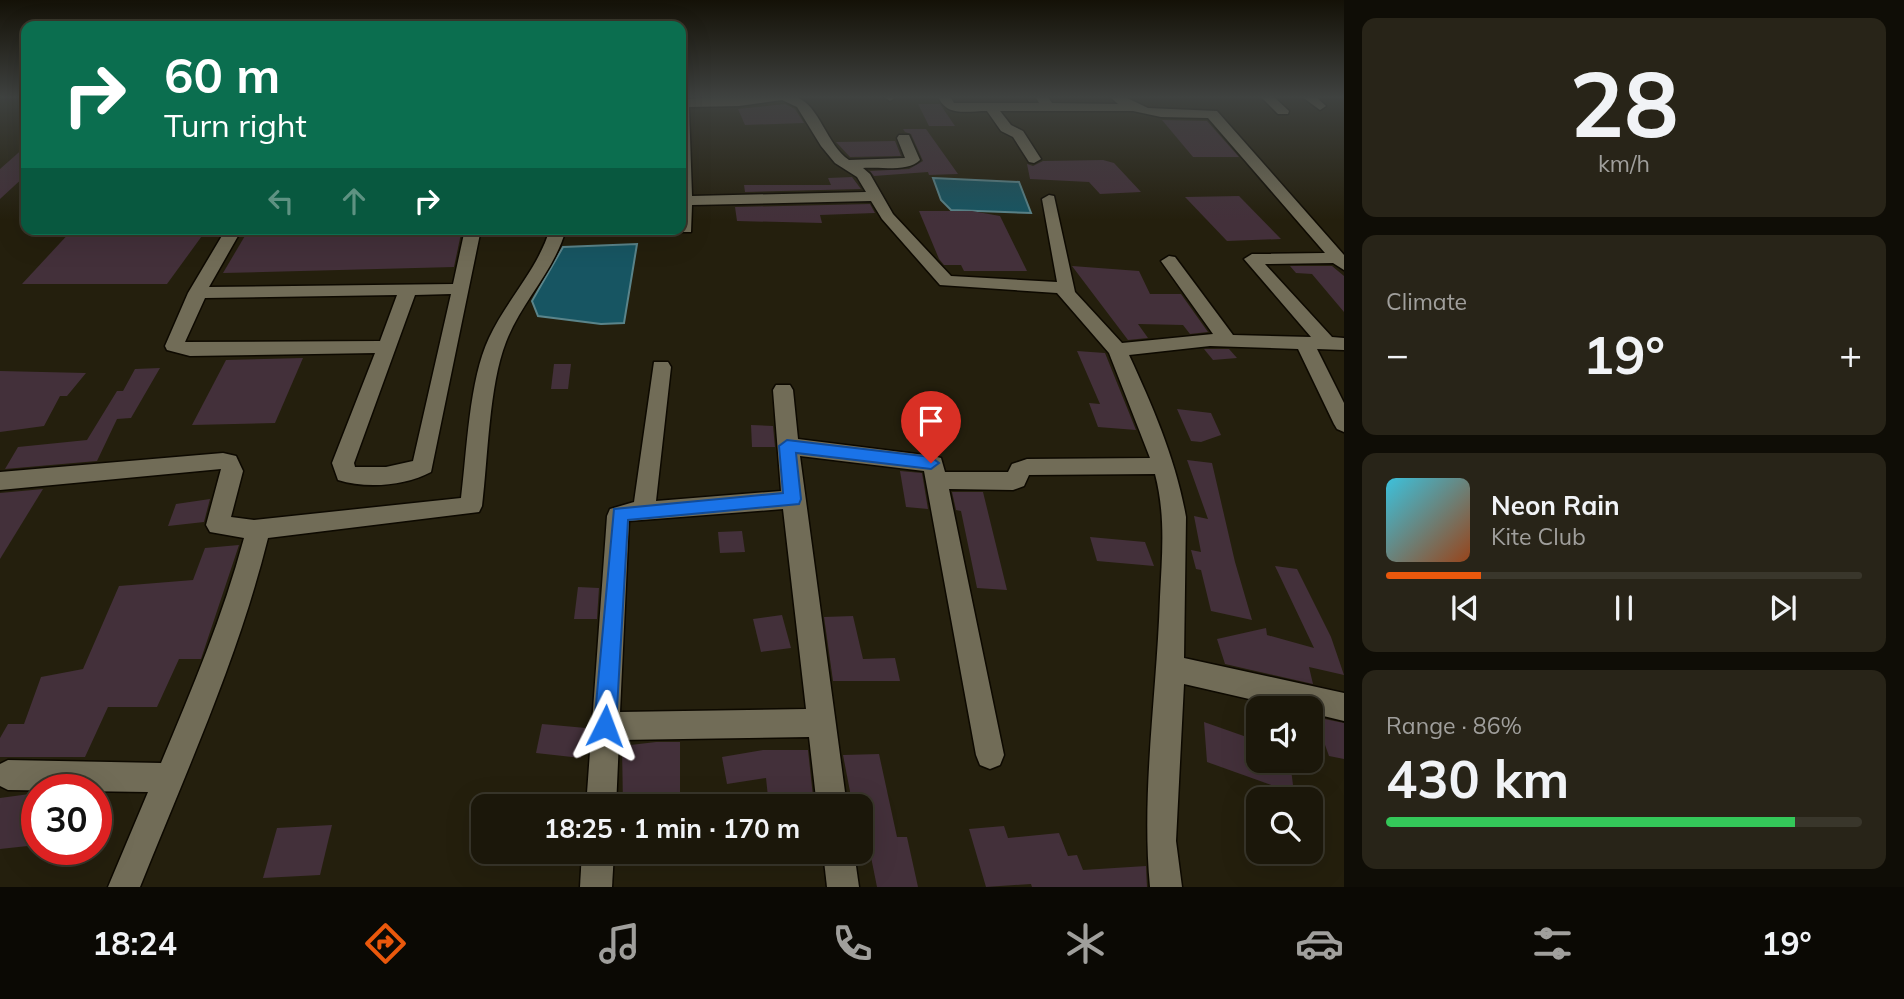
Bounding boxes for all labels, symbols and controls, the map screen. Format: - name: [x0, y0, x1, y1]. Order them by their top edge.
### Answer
- text: 60 m: [164, 44, 280, 105]
- text: 28: [1569, 46, 1679, 160]
- icon: right: [49, 49, 140, 140]
- text: Turn right: [164, 105, 307, 145]
- text: km/h: [1598, 149, 1650, 178]
- icon: left: [262, 182, 300, 220]
- icon: ahead: [335, 182, 373, 220]
- icon: right: [408, 182, 446, 220]
- text: Climate: [1386, 287, 1467, 316]
- text: 19°: [1583, 322, 1665, 387]
- text: −: [1386, 330, 1409, 378]
- text: +: [1839, 330, 1862, 378]
- pin: [901, 391, 961, 463]
- icon: arrive: [912, 402, 950, 440]
- text: Neon Rain: [1491, 489, 1620, 522]
- text: Kite Club: [1491, 522, 1586, 551]
- icon: previous: [1446, 589, 1484, 627]
- icon: pause: [1605, 589, 1643, 627]
- icon: next: [1764, 589, 1802, 627]
- position arrow: [568, 689, 642, 763]
- map controls: [1246, 696, 1323, 864]
- button: sound: [1246, 696, 1323, 773]
- text: Range · 86%: [1386, 711, 1522, 740]
- text: 430 km: [1386, 746, 1569, 811]
- speed limit sign: 30: [21, 774, 112, 865]
- button: search: [1246, 787, 1323, 864]
- text: 18:25 · 1 min · 170 m: [544, 812, 800, 845]
- icon: directions: [361, 919, 410, 968]
- icon: music: [595, 919, 644, 968]
- icon: phone: [828, 919, 877, 968]
- icon: climate: [1061, 919, 1110, 968]
- icon: car: [1295, 919, 1344, 968]
- icon: filters: [1528, 919, 1577, 968]
- text: 18:24: [92, 923, 177, 963]
- text: 19°: [1761, 923, 1812, 963]

